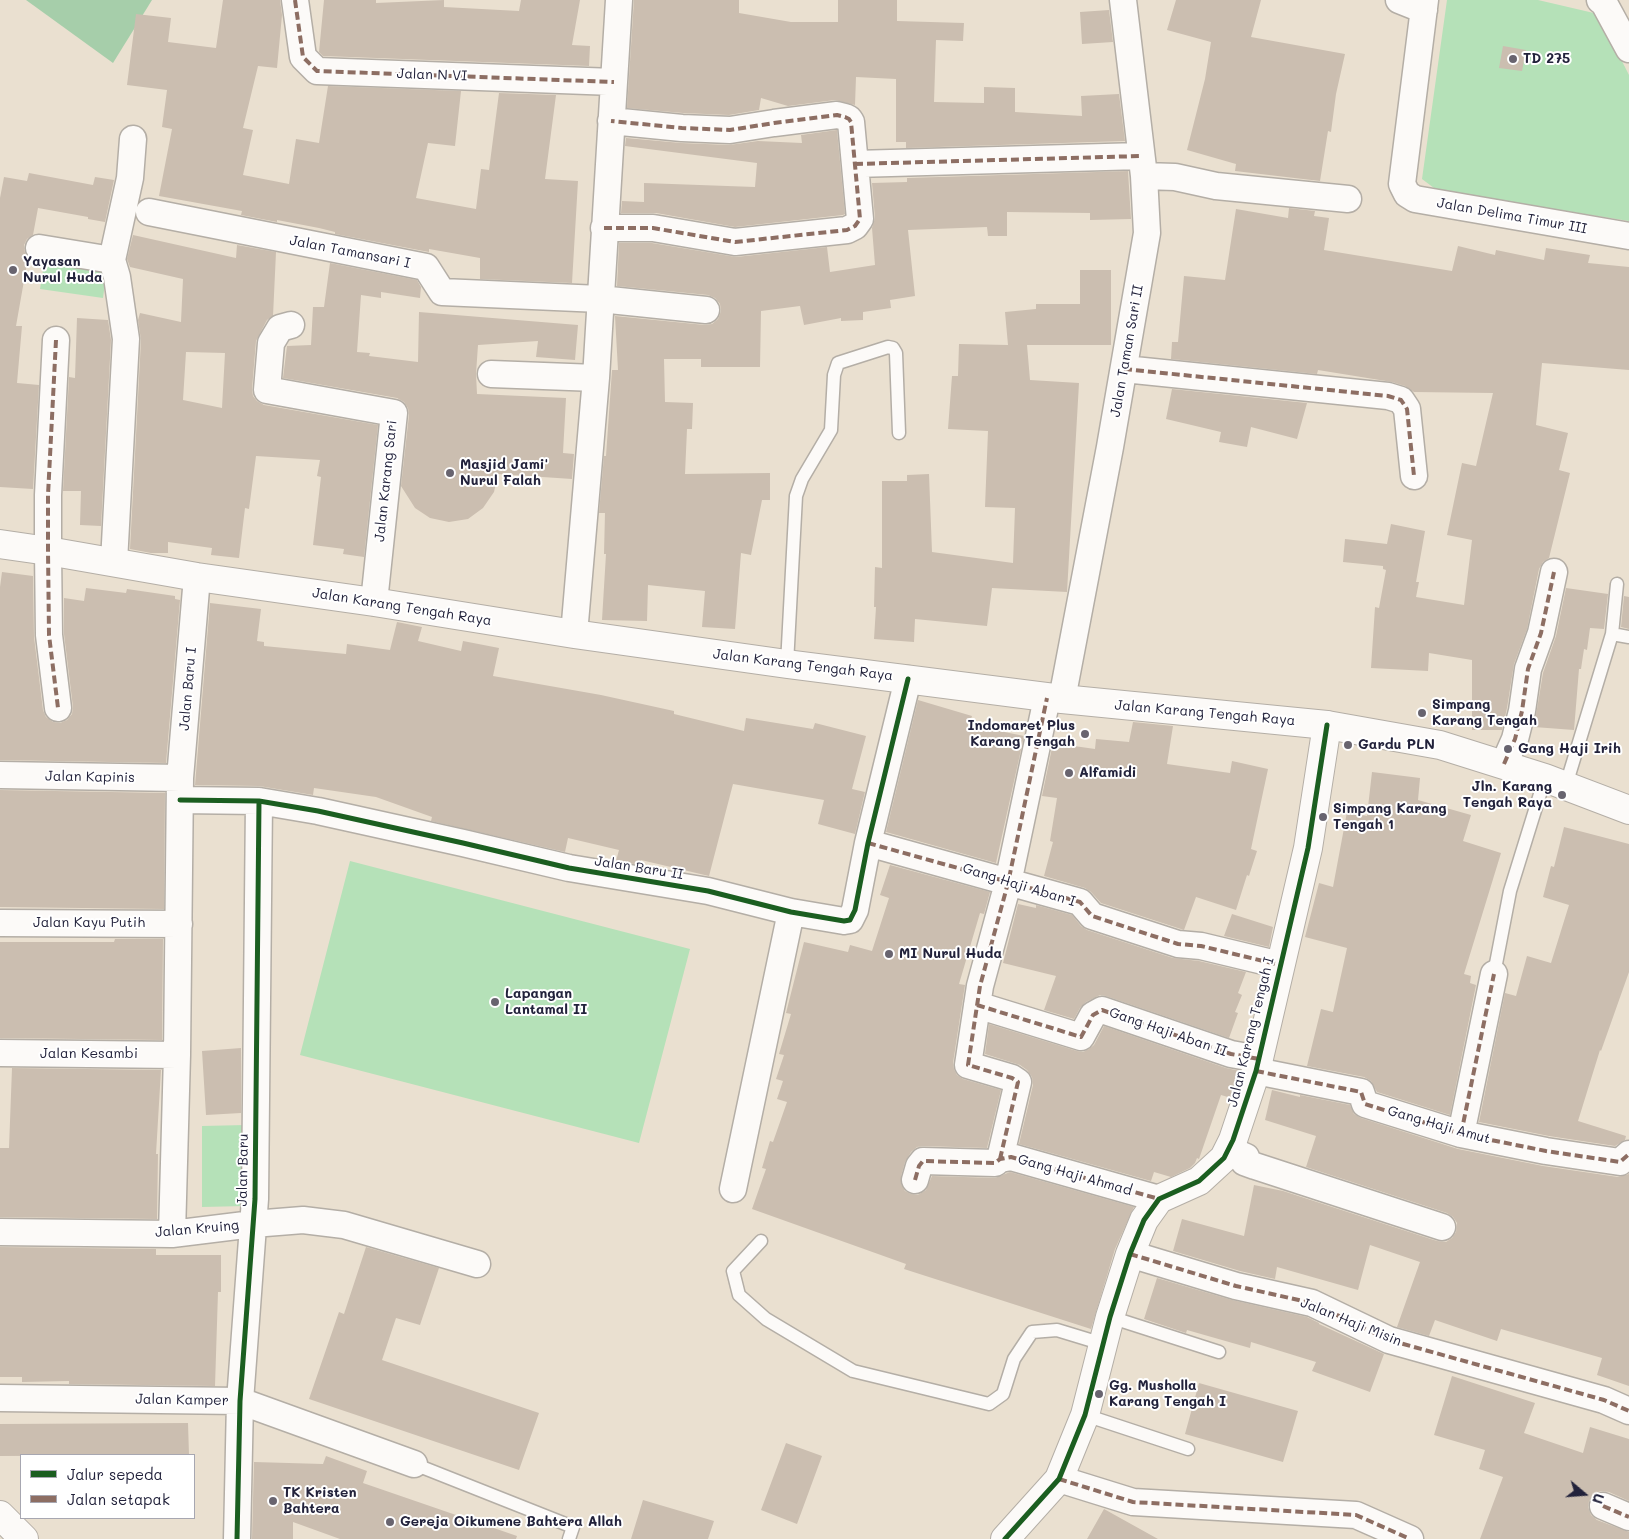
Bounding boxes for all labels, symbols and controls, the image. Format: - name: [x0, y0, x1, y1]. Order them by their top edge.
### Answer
- place label: TD 275: [1523, 51, 1570, 67]
- marker: TD 275: [1507, 53, 1519, 65]
- street label: Jalan N VI: [396, 65, 468, 85]
- street label: Jalan Delima Timur III: [1436, 195, 1588, 237]
- street label: Jalan Tamansari I: [288, 232, 412, 272]
- place label: Yayasan Nurul Huda: [23, 254, 103, 286]
- marker: Yayasan Nurul Huda: [7, 264, 19, 276]
- street label: Jalan Taman Sari II: [1107, 283, 1147, 419]
- street label: Jalan Karang Sari: [371, 419, 401, 543]
- place label: Masjid Jami' Nurul Falah: [460, 457, 548, 490]
- marker: Masjid Jami' Nurul Falah: [444, 467, 456, 479]
- street label: Jalan Karang Tengah Raya: [311, 585, 493, 629]
- street label: Jalan Karang Tengah Raya: [712, 646, 894, 684]
- street label: Jalan Baru I: [176, 647, 200, 731]
- street label: Jalan Karang Tengah Raya: [1114, 697, 1296, 729]
- place label: Simpang Karang Tengah: [1432, 697, 1537, 730]
- marker: Simpang Karang Tengah: [1416, 707, 1428, 719]
- place label: Indomaret Plus Karang Tengah: [967, 718, 1075, 750]
- marker: Indomaret Plus Karang Tengah: [1079, 728, 1091, 740]
- place label: Gardu PLN: [1358, 737, 1435, 753]
- marker: Gardu PLN: [1342, 739, 1354, 751]
- place label: Gang Haji Irih: [1518, 741, 1621, 757]
- marker: Gang Haji Irih: [1502, 743, 1514, 755]
- place label: Alfamidi: [1079, 765, 1137, 781]
- marker: Alfamidi: [1063, 767, 1075, 779]
- street label: Jalan Kapinis: [45, 768, 135, 786]
- place label: Jln. Karang Tengah Raya: [1463, 779, 1552, 812]
- marker: Jln. Karang Tengah Raya: [1556, 789, 1568, 801]
- place label: Simpang Karang Tengah 1: [1333, 801, 1447, 834]
- marker: Simpang Karang Tengah 1: [1317, 811, 1329, 823]
- street label: Jalan Baru II: [593, 853, 685, 883]
- street label: Gang Haji Aban I: [960, 860, 1078, 910]
- street label: Jalan Kayu Putih: [33, 915, 145, 931]
- place label: MI Nurul Huda: [899, 946, 1002, 962]
- marker: MI Nurul Huda: [883, 948, 895, 960]
- street label: Jalan Karang Tengah I: [1224, 955, 1278, 1109]
- place label: Lapangan Lantamal II: [505, 986, 587, 1019]
- marker: Lapangan Lantamal II: [489, 996, 501, 1008]
- street label: Gang Haji Aban II: [1107, 1004, 1229, 1060]
- street label: Jalan Kesambi: [40, 1046, 138, 1062]
- street label: Gang Haji Amut: [1386, 1102, 1492, 1148]
- street label: Jalan Baru: [234, 1133, 252, 1207]
- street label: Gang Haji Ahmad: [1016, 1151, 1134, 1199]
- street label: Jalan Kruing: [154, 1217, 240, 1241]
- street label: Jalan Haji Misin: [1298, 1294, 1404, 1350]
- place label: Gg. Musholla Karang Tengah I: [1109, 1378, 1226, 1410]
- marker: Gg. Musholla Karang Tengah I: [1093, 1388, 1105, 1400]
- street label: Jalan Kamper: [135, 1391, 229, 1409]
- legend: [20, 1454, 195, 1519]
- text: Jalur sepeda: [67, 1464, 163, 1484]
- north arrow: [1559, 1469, 1609, 1519]
- place label: TK Kristen Bahtera: [283, 1485, 356, 1518]
- text: Jalan setapak: [67, 1489, 170, 1509]
- text: U: [1588, 1491, 1609, 1506]
- marker: TK Kristen Bahtera: [267, 1495, 279, 1507]
- place label: Gereja Oikumene Bahtera Allah: [400, 1514, 622, 1530]
- marker: Gereja Oikumene Bahtera Allah: [384, 1516, 396, 1528]

